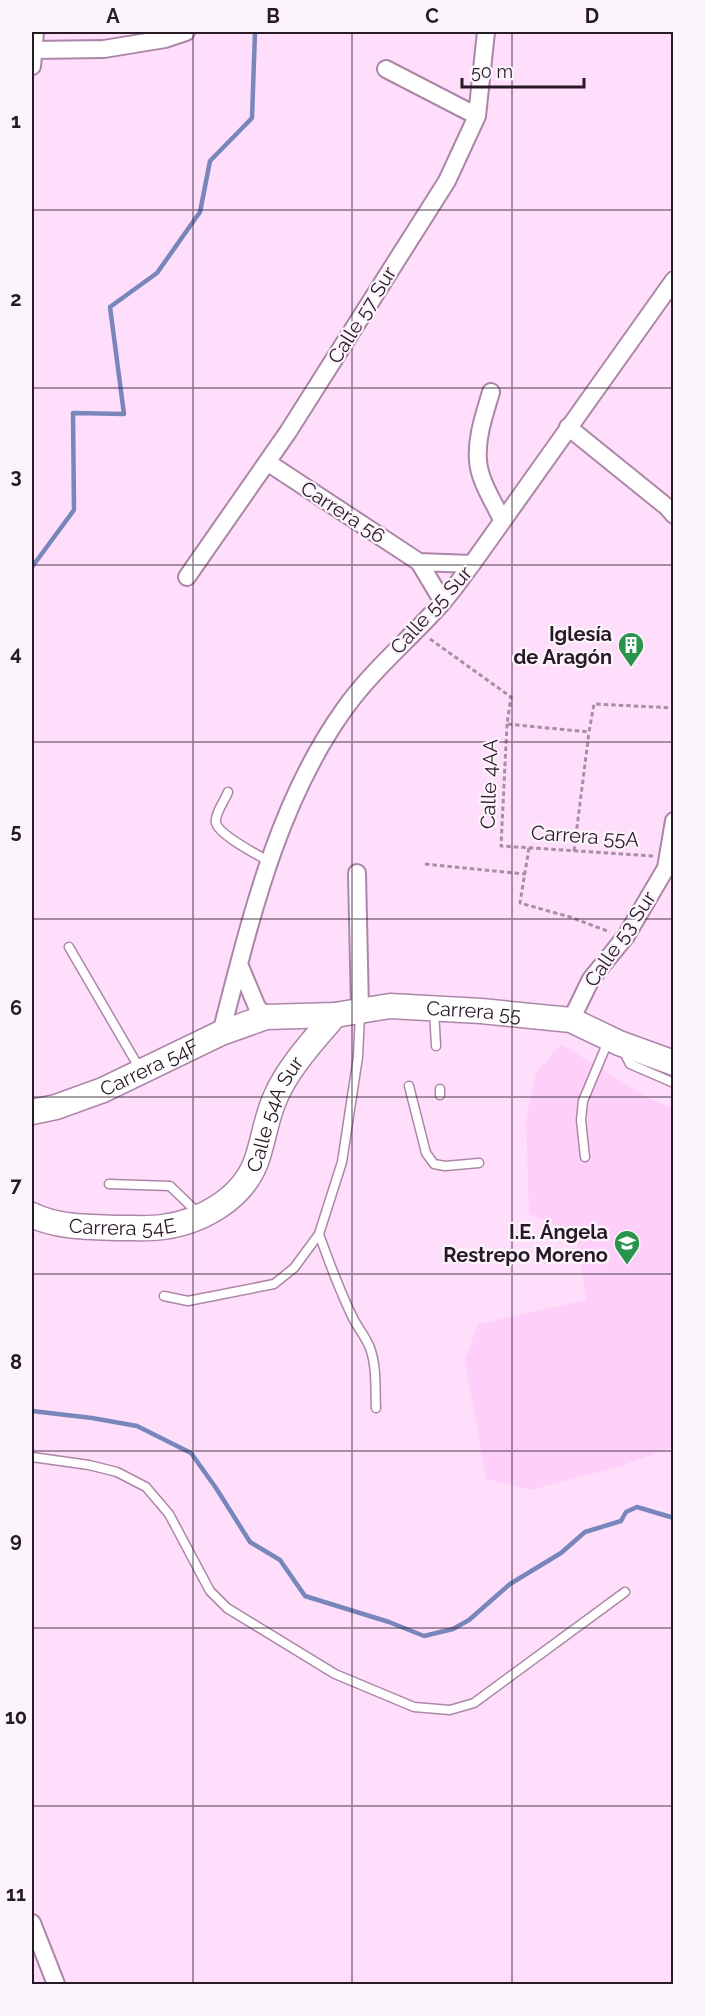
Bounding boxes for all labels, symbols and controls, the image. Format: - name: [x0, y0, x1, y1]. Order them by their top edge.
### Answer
- text: A: [106, 4, 120, 28]
- text: B: [266, 4, 280, 28]
- text: C: [425, 4, 439, 28]
- text: D: [585, 4, 599, 28]
- scale bar: [462, 51, 584, 89]
- text: 50 m: [471, 61, 513, 82]
- text: 1: [11, 109, 21, 133]
- street label: Calle 57 Sur: [323, 262, 401, 368]
- text: 2: [10, 287, 22, 311]
- text: 3: [10, 464, 22, 488]
- street label: Carrera 56: [296, 476, 390, 548]
- street label: Calle 55 Sur: [385, 561, 477, 659]
- place label: Iglesía de Aragón: [513, 622, 612, 669]
- building icon: Iglesía de Aragón: [616, 630, 646, 668]
- text: 4: [10, 641, 22, 665]
- street label: Calle 4AA: [475, 738, 503, 830]
- text: 5: [10, 819, 22, 843]
- street label: Carrera 55A: [530, 820, 640, 852]
- street label: Calle 53 Sur: [579, 887, 661, 991]
- text: 6: [10, 996, 22, 1020]
- street label: Carrera 55: [426, 996, 522, 1027]
- street label: Carrera 54F: [96, 1033, 203, 1102]
- street label: Calle 54A Sur: [241, 1051, 309, 1176]
- text: 7: [10, 1173, 22, 1197]
- street label: Carrera 54E: [68, 1213, 178, 1240]
- place label: I.E. Ángela Restrepo Moreno: [443, 1220, 608, 1267]
- school or university icon: I.E. Ángela Restrepo Moreno: [612, 1228, 642, 1266]
- text: 8: [10, 1350, 22, 1374]
- text: 9: [10, 1528, 22, 1552]
- text: 10: [5, 1705, 27, 1729]
- text: 11: [6, 1882, 26, 1906]

